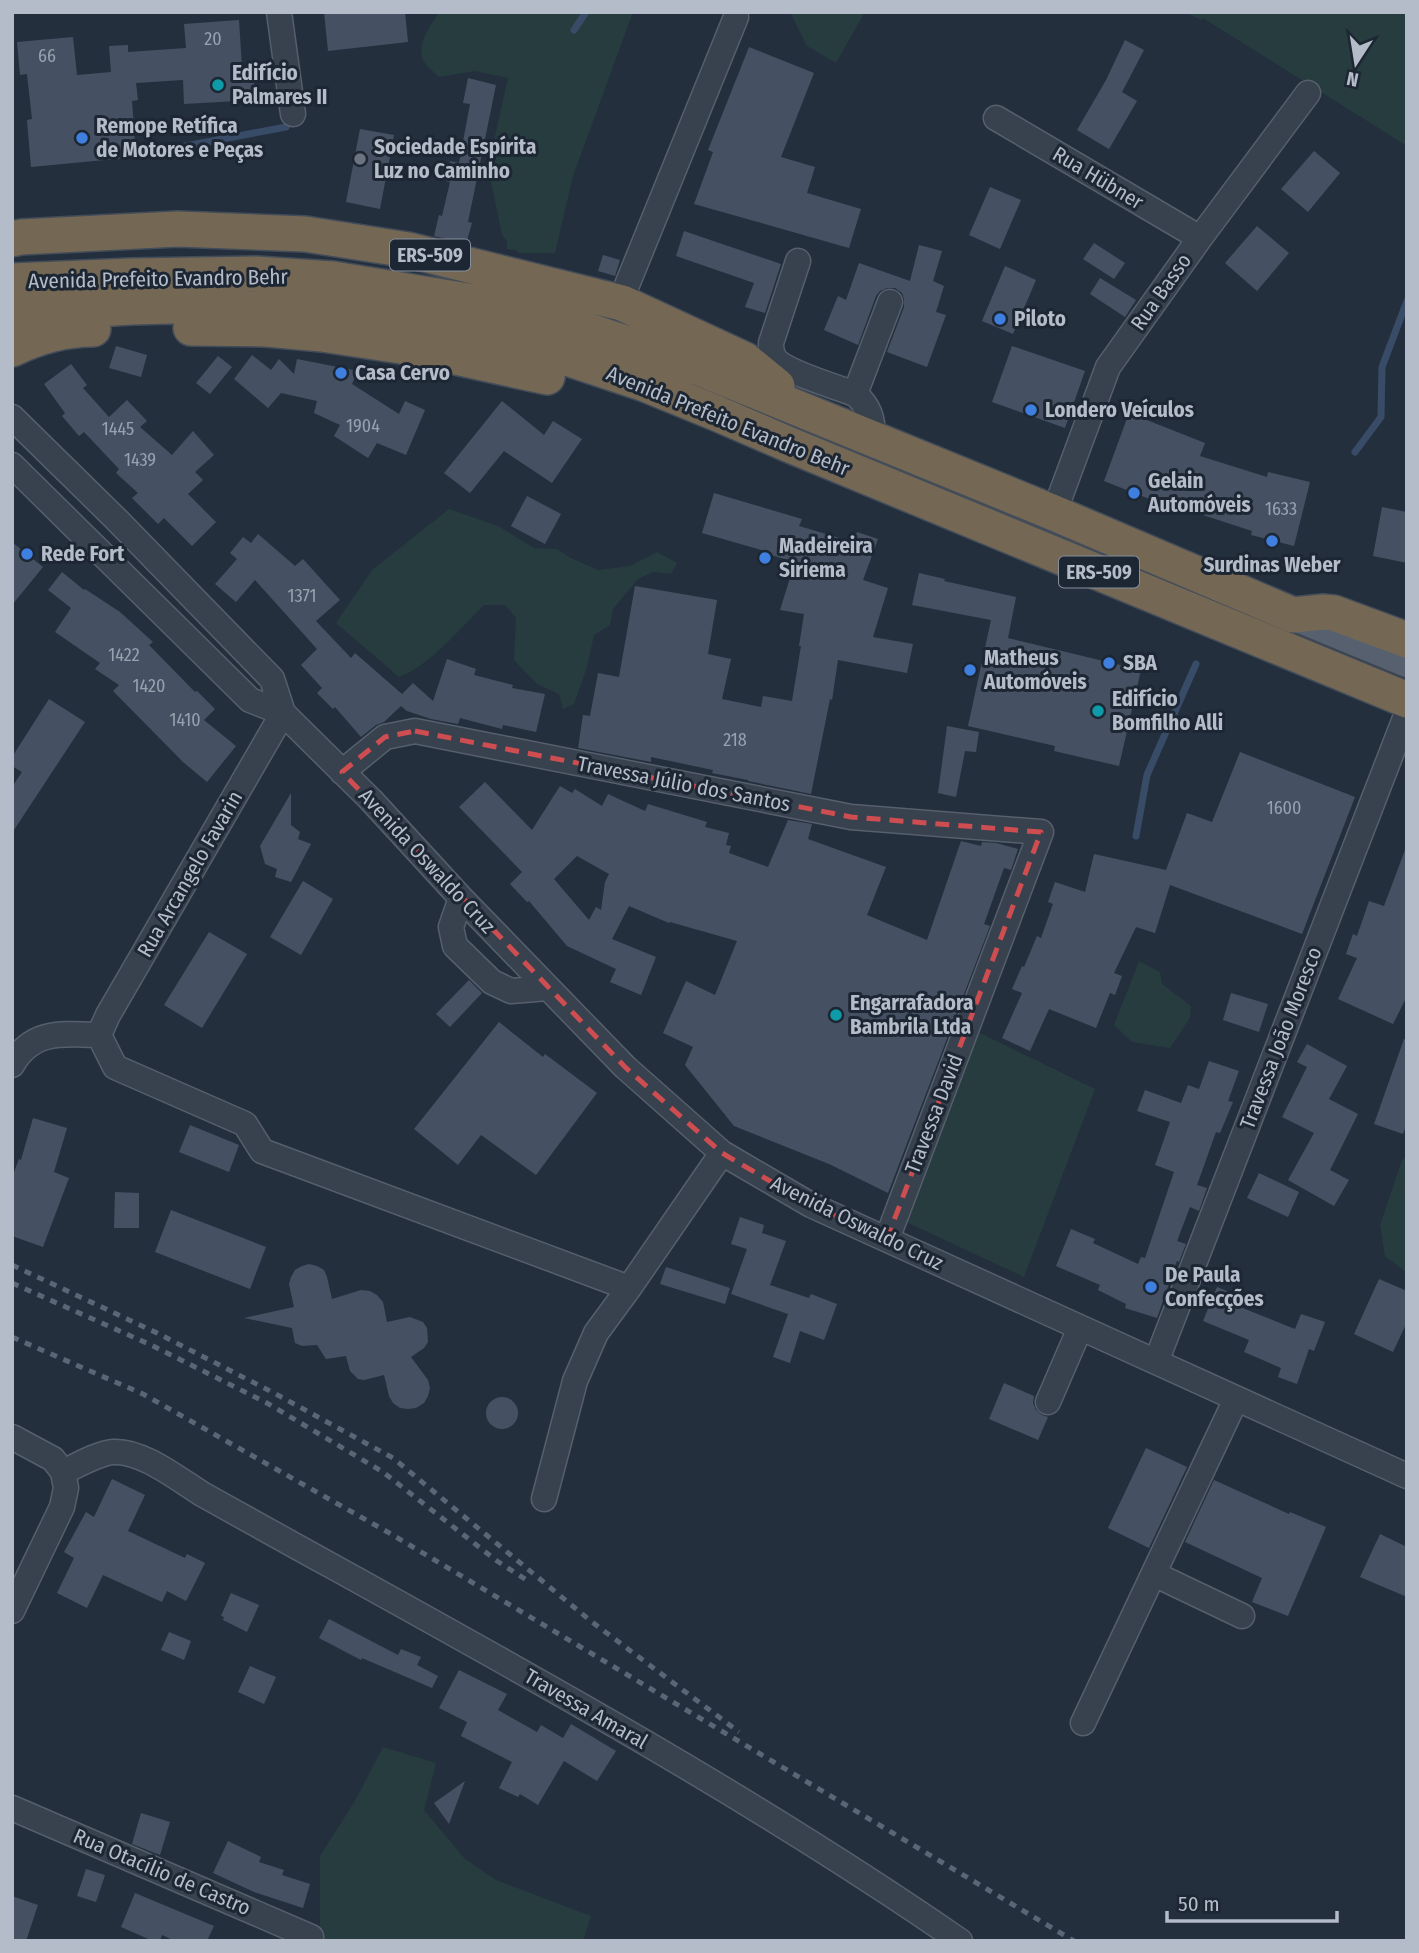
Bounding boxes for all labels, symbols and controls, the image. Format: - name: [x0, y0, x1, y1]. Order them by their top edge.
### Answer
- house number: 20: [204, 28, 222, 50]
- north arrow: [1321, 28, 1391, 98]
- house number: 66: [38, 45, 56, 67]
- place label: Edifício Palmares II: [232, 60, 327, 110]
- text: N: [1345, 67, 1361, 92]
- marker: Edifício Palmares II: [210, 77, 226, 93]
- place label: Remope Retífica de Motores e Peças: [96, 113, 263, 163]
- marker: Remope Retífica de Motores e Peças: [74, 130, 90, 146]
- place label: Sociedade Espírita Luz no Caminho: [374, 134, 536, 184]
- street label: Rua Hübner: [1048, 141, 1149, 216]
- marker: Sociedade Espírita Luz no Caminho: [352, 151, 368, 167]
- road number: ERS-509: [390, 240, 470, 270]
- street label: Rua Basso: [1125, 248, 1197, 336]
- street label: Avenida Prefeito Evandro Behr: [28, 264, 289, 294]
- place label: Piloto: [1014, 306, 1066, 332]
- marker: Piloto: [992, 311, 1008, 327]
- place label: Casa Cervo: [355, 360, 450, 386]
- street label: Avenida Prefeito Evandro Behr: [603, 360, 854, 482]
- marker: Casa Cervo: [333, 365, 349, 381]
- place label: Londero Veículos: [1045, 397, 1194, 423]
- marker: Londero Veículos: [1023, 402, 1039, 418]
- house number: 1904: [346, 415, 380, 437]
- house number: 1445: [102, 418, 134, 440]
- house number: 1439: [124, 449, 156, 471]
- place label: Gelain Automóveis: [1147, 468, 1251, 518]
- marker: Gelain Automóveis: [1126, 485, 1142, 501]
- house number: 1633: [1265, 498, 1297, 520]
- place label: Madeireira Siriema: [779, 533, 873, 583]
- marker: Surdinas Weber: [1264, 533, 1280, 549]
- place label: Rede Fort: [41, 541, 125, 567]
- marker: Rede Fort: [19, 546, 35, 562]
- marker: Madeireira Siriema: [757, 550, 773, 566]
- place label: Surdinas Weber: [1203, 552, 1341, 578]
- road number: ERS-509: [1059, 556, 1139, 587]
- house number: 1371: [287, 585, 317, 607]
- house number: 1422: [108, 644, 140, 666]
- place label: Matheus Automóveis: [983, 645, 1087, 695]
- place label: SBA: [1123, 650, 1158, 676]
- marker: SBA: [1101, 655, 1117, 671]
- marker: Matheus Automóveis: [962, 662, 978, 678]
- house number: 1420: [133, 675, 165, 697]
- place label: Edifício Bomfilho Alli: [1112, 686, 1223, 736]
- marker: Edifício Bomfilho Alli: [1090, 703, 1106, 719]
- house number: 1410: [169, 709, 201, 731]
- house number: 218: [723, 729, 747, 751]
- street label: Travessa Júlio dos Santos: [575, 751, 793, 817]
- street label: Avenida Oswaldo Cruz: [353, 783, 501, 939]
- street label: Rua Arcangelo Favarin: [132, 786, 248, 962]
- house number: 1600: [1267, 797, 1301, 819]
- street label: Travessa João Moresco: [1234, 943, 1328, 1133]
- place label: Engarrafadora Bambrila Ltda: [850, 990, 973, 1040]
- marker: Engarrafadora Bambrila Ltda: [828, 1007, 844, 1023]
- street label: Travessa David: [899, 1051, 969, 1177]
- street label: Avenida Oswaldo Cruz: [766, 1170, 948, 1276]
- place label: De Paula Confecções: [1165, 1262, 1264, 1312]
- marker: De Paula Confecções: [1143, 1279, 1159, 1295]
- street label: Travessa Amaral: [520, 1663, 653, 1755]
- street label: Rua Otacílio de Castro: [70, 1823, 254, 1921]
- scale bar: [1167, 1880, 1337, 1924]
- text: 50 m: [1178, 1891, 1220, 1917]

